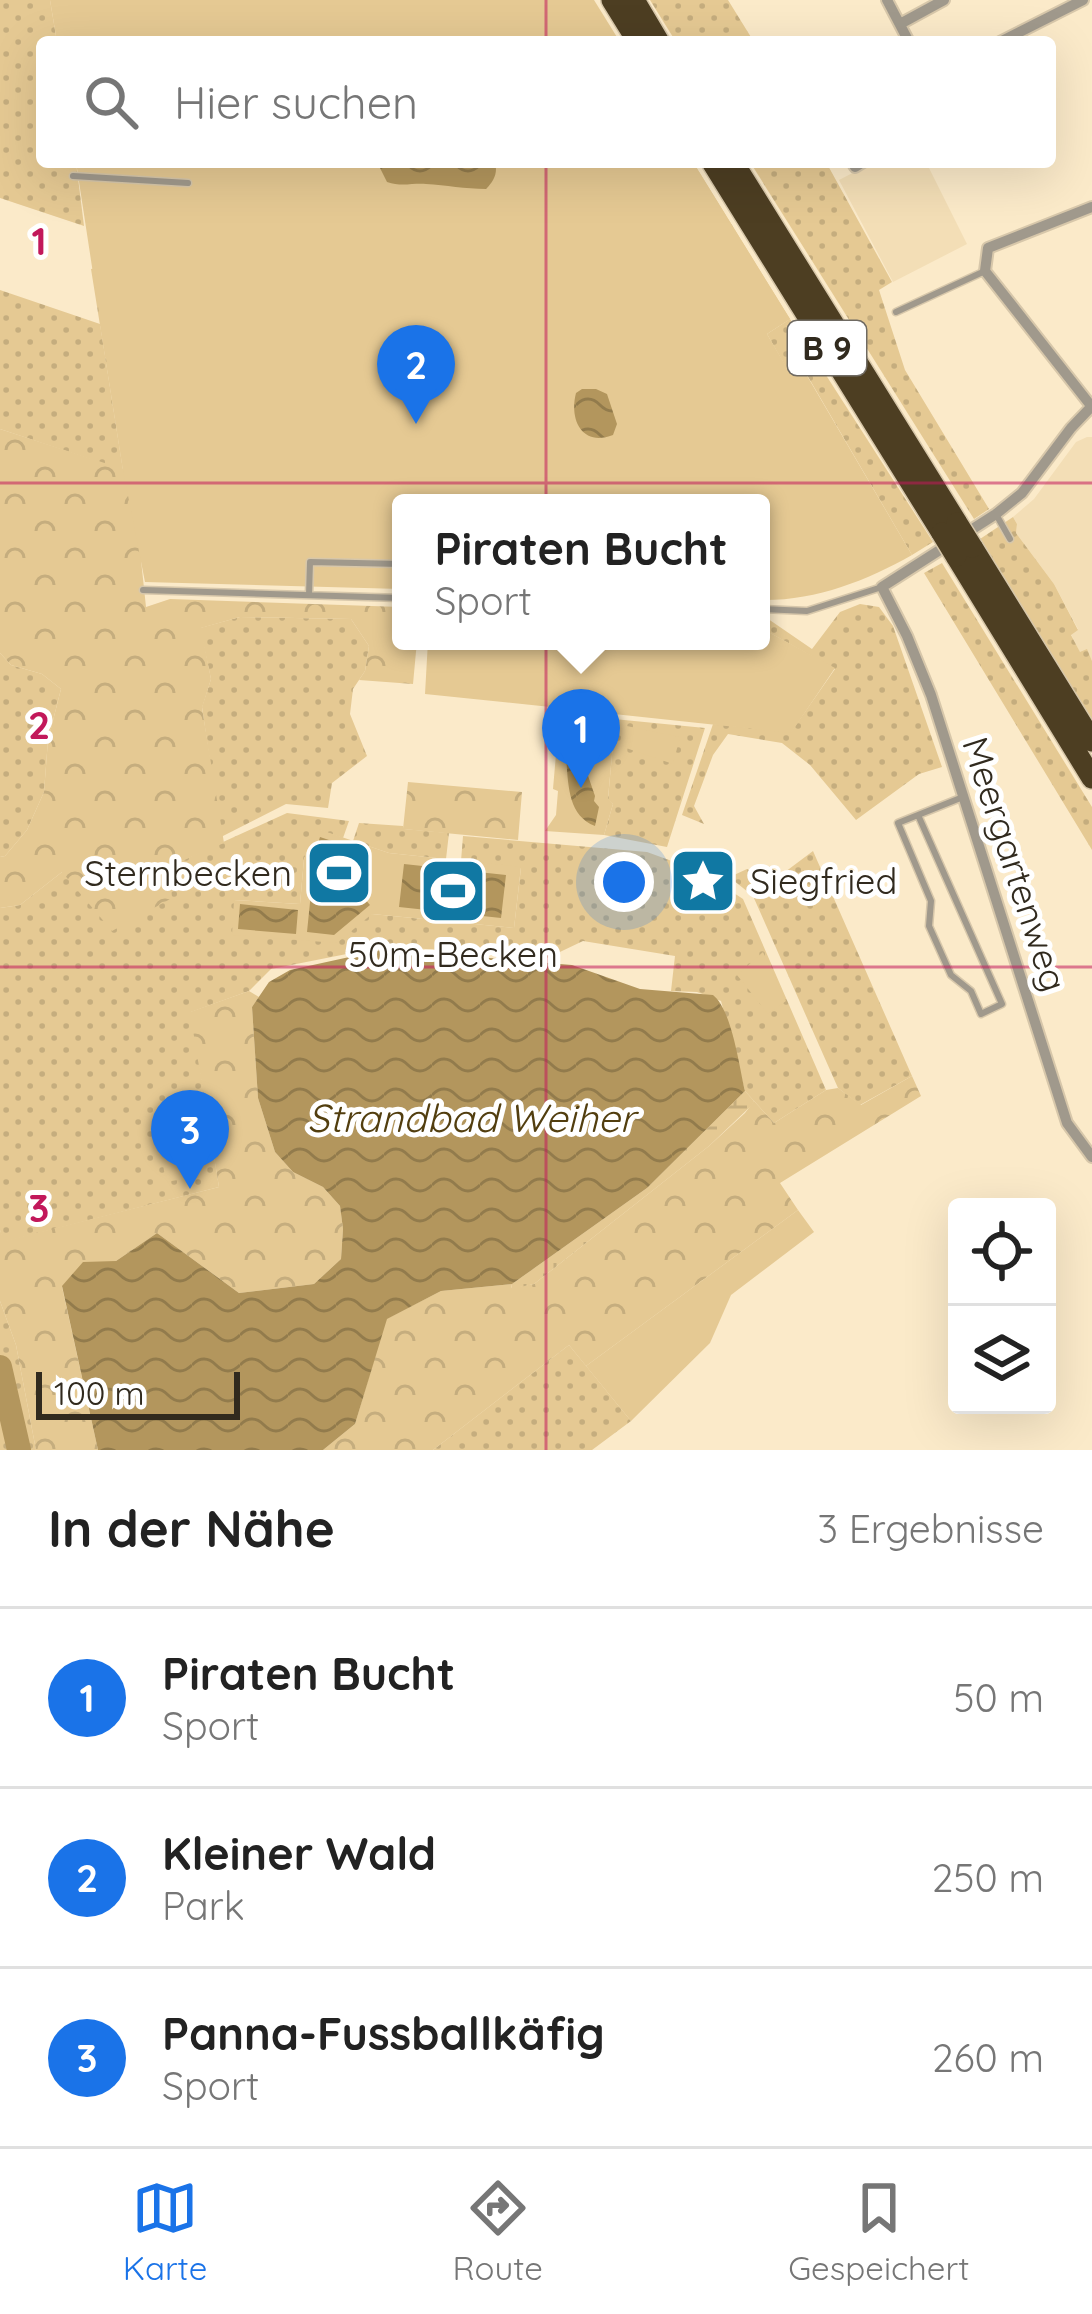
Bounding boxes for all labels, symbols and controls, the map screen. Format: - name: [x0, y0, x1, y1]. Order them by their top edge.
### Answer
- search box: [36, 36, 1056, 168]
- icon: search: [78, 69, 144, 135]
- text: Hier suchen: [174, 74, 418, 130]
- text: 1: [31, 216, 47, 265]
- road number: B 9: [788, 321, 866, 375]
- pin: 2: [377, 325, 455, 424]
- popup: [392, 494, 770, 650]
- text: Piraten Bucht: [434, 520, 728, 576]
- text: Sport: [434, 576, 532, 625]
- pin: 1: [542, 689, 620, 788]
- text: 2: [28, 700, 50, 749]
- street label: Meergartenweg: [953, 731, 1078, 997]
- sports icon: Sternbecken: [304, 838, 374, 908]
- place icon: Siegfried: [668, 846, 738, 916]
- place label: Sternbecken: [84, 850, 292, 895]
- your location: [594, 852, 654, 912]
- sports icon: 50m-Becken: [418, 856, 488, 926]
- place label: Siegfried: [750, 858, 897, 903]
- place label: 50m-Becken: [348, 931, 558, 976]
- pin: 3: [151, 1090, 229, 1189]
- water label: Strandbad Weiher: [307, 1093, 640, 1142]
- text: 3: [29, 1183, 49, 1232]
- map controls: [948, 1198, 1056, 1414]
- button: locate: [948, 1198, 1056, 1306]
- button: layers: [948, 1306, 1056, 1414]
- scale bar: [36, 1366, 240, 1419]
- text: 100 m: [54, 1372, 145, 1413]
- text: In der Nähe: [48, 1496, 335, 1560]
- text: 3 Ergebnisse: [818, 1504, 1044, 1553]
- text: Piraten Bucht: [162, 1645, 455, 1701]
- text: 1: [79, 1673, 95, 1722]
- text: 50 m: [953, 1673, 1044, 1722]
- text: Sport: [162, 1701, 259, 1750]
- text: Kleiner Wald: [162, 1825, 436, 1881]
- text: 2: [76, 1853, 98, 1902]
- text: 250 m: [932, 1853, 1044, 1902]
- text: Park: [162, 1881, 245, 1930]
- text: Panna-Fussballkäfig: [162, 2005, 605, 2061]
- text: 3: [77, 2033, 97, 2082]
- text: 260 m: [932, 2033, 1044, 2082]
- text: Sport: [162, 2061, 259, 2110]
- tab: Karte: [123, 2175, 207, 2288]
- tab: Route: [453, 2175, 543, 2288]
- tab: Gespeichert: [788, 2175, 969, 2288]

